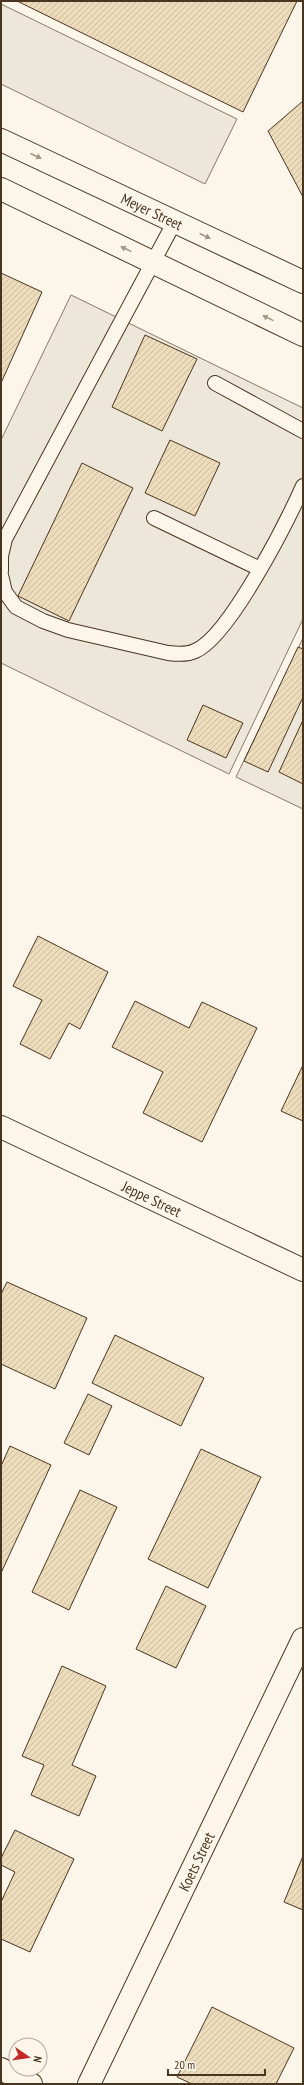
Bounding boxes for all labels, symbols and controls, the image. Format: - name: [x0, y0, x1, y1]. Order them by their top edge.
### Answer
- one-way arrow: [31, 153, 42, 159]
- street label: Meyer Street: [118, 188, 186, 234]
- one-way arrow: [199, 233, 210, 239]
- one-way arrow: [120, 246, 132, 252]
- one-way arrow: [262, 315, 274, 321]
- street label: Jeppe Street: [118, 1176, 185, 1221]
- street label: Koets Street: [174, 1829, 218, 1894]
- north arrow: [8, 2037, 48, 2077]
- scale bar: [168, 2051, 265, 2077]
- text: N: [30, 2055, 45, 2064]
- text: 20 m: [174, 2057, 195, 2072]

